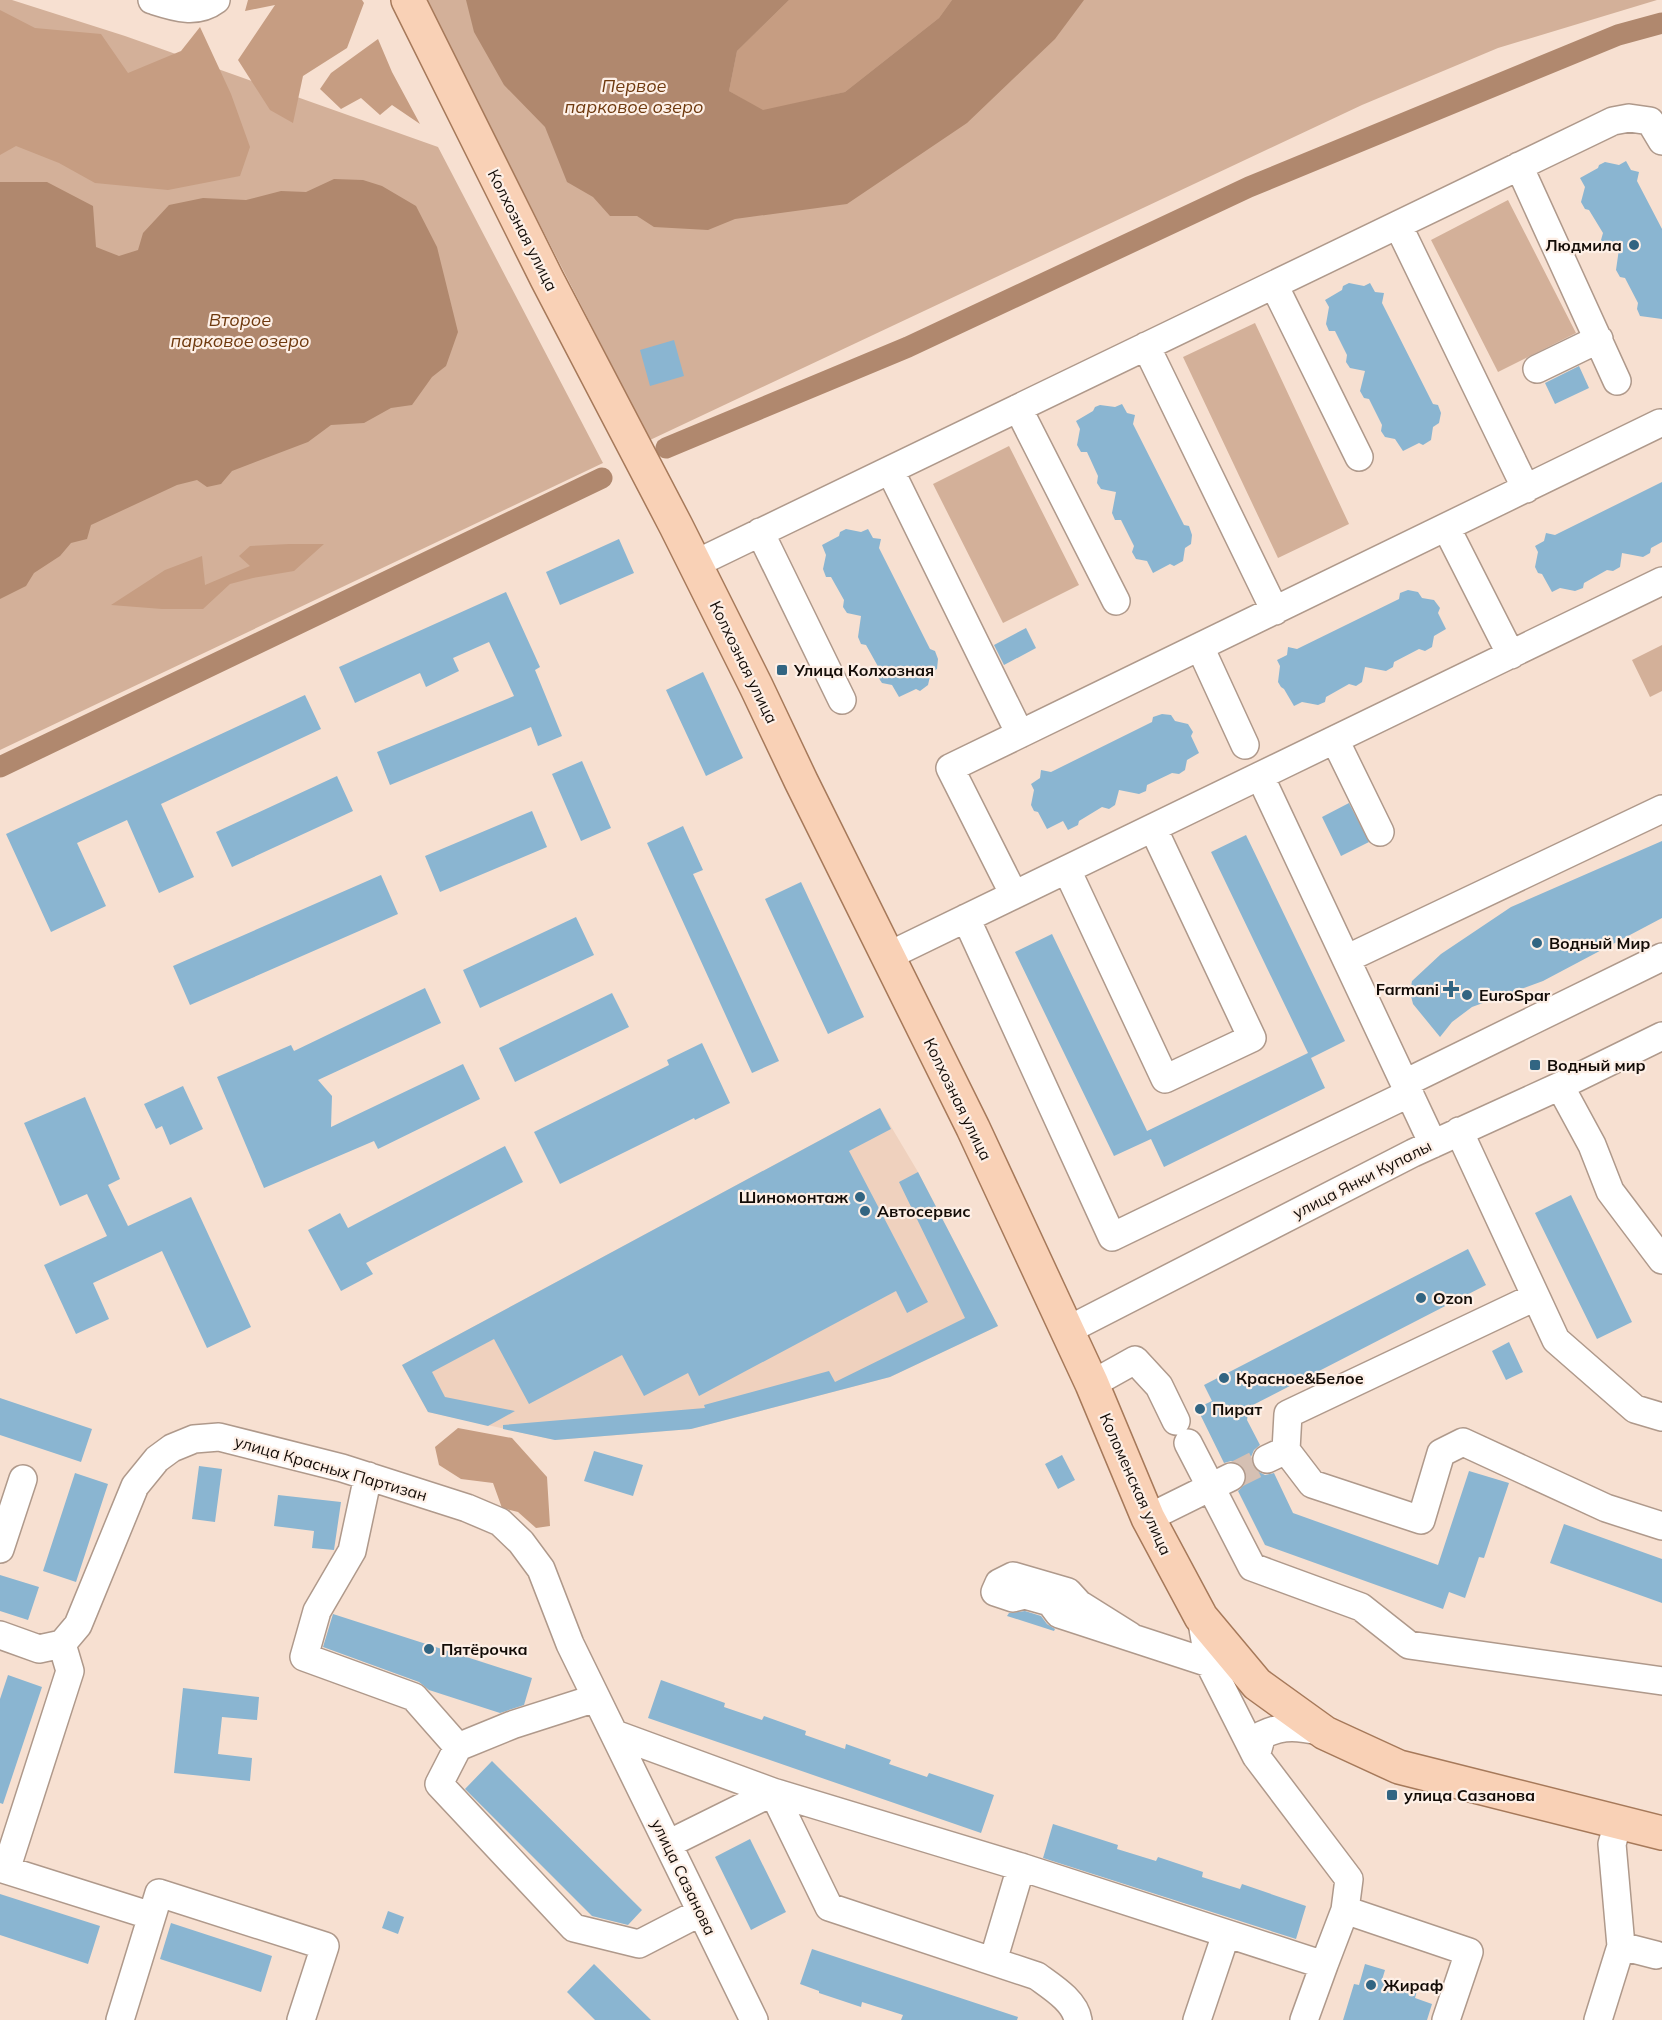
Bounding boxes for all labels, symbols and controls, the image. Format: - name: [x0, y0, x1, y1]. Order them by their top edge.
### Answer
- water label: Первое парковое озеро: [565, 74, 704, 118]
- street label: Колхозная улица: [484, 166, 562, 294]
- place label: Людмила: [1545, 235, 1622, 255]
- marker: Людмила: [1627, 238, 1641, 252]
- water label: Второе парковое озеро: [171, 308, 310, 352]
- street label: Колхозная улица: [706, 597, 782, 727]
- place label: Улица Колхозная: [793, 660, 934, 680]
- marker: Улица Колхозная: [775, 663, 789, 677]
- place label: Водный Мир: [1549, 933, 1651, 953]
- marker: Водный Мир: [1530, 936, 1544, 950]
- place label: Farmani: [1376, 979, 1439, 999]
- marker: Farmani: [1444, 982, 1458, 996]
- place label: EuroSpar: [1479, 985, 1551, 1005]
- marker: EuroSpar: [1460, 988, 1474, 1002]
- street label: Колхозная улица: [920, 1034, 996, 1164]
- place label: Водный мир: [1547, 1055, 1646, 1075]
- marker: Водный мир: [1528, 1058, 1542, 1072]
- street label: улица Янки Купалы: [1289, 1135, 1435, 1223]
- place label: Шиномонтаж: [739, 1187, 848, 1207]
- marker: Шиномонтаж: [853, 1190, 867, 1204]
- place label: Автосервис: [877, 1201, 971, 1221]
- marker: Автосервис: [858, 1204, 872, 1218]
- place label: Ozon: [1433, 1288, 1473, 1308]
- marker: Ozon: [1414, 1291, 1428, 1305]
- place label: Красное&Белое: [1236, 1368, 1364, 1388]
- marker: Красное&Белое: [1217, 1371, 1231, 1385]
- place label: Пират: [1212, 1399, 1262, 1419]
- marker: Пират: [1193, 1402, 1207, 1416]
- street label: Коломенская улица: [1096, 1410, 1176, 1558]
- street label: улица Красных Партизан: [232, 1431, 430, 1505]
- place label: Пятёрочка: [441, 1639, 528, 1659]
- marker: Пятёрочка: [422, 1642, 436, 1656]
- place label: улица Сазанова: [1404, 1785, 1535, 1805]
- marker: улица Сазанова: [1385, 1788, 1399, 1802]
- street label: улица Сазанова: [647, 1816, 721, 1938]
- place label: Жираф: [1383, 1975, 1444, 1995]
- marker: Жираф: [1364, 1978, 1378, 1992]

